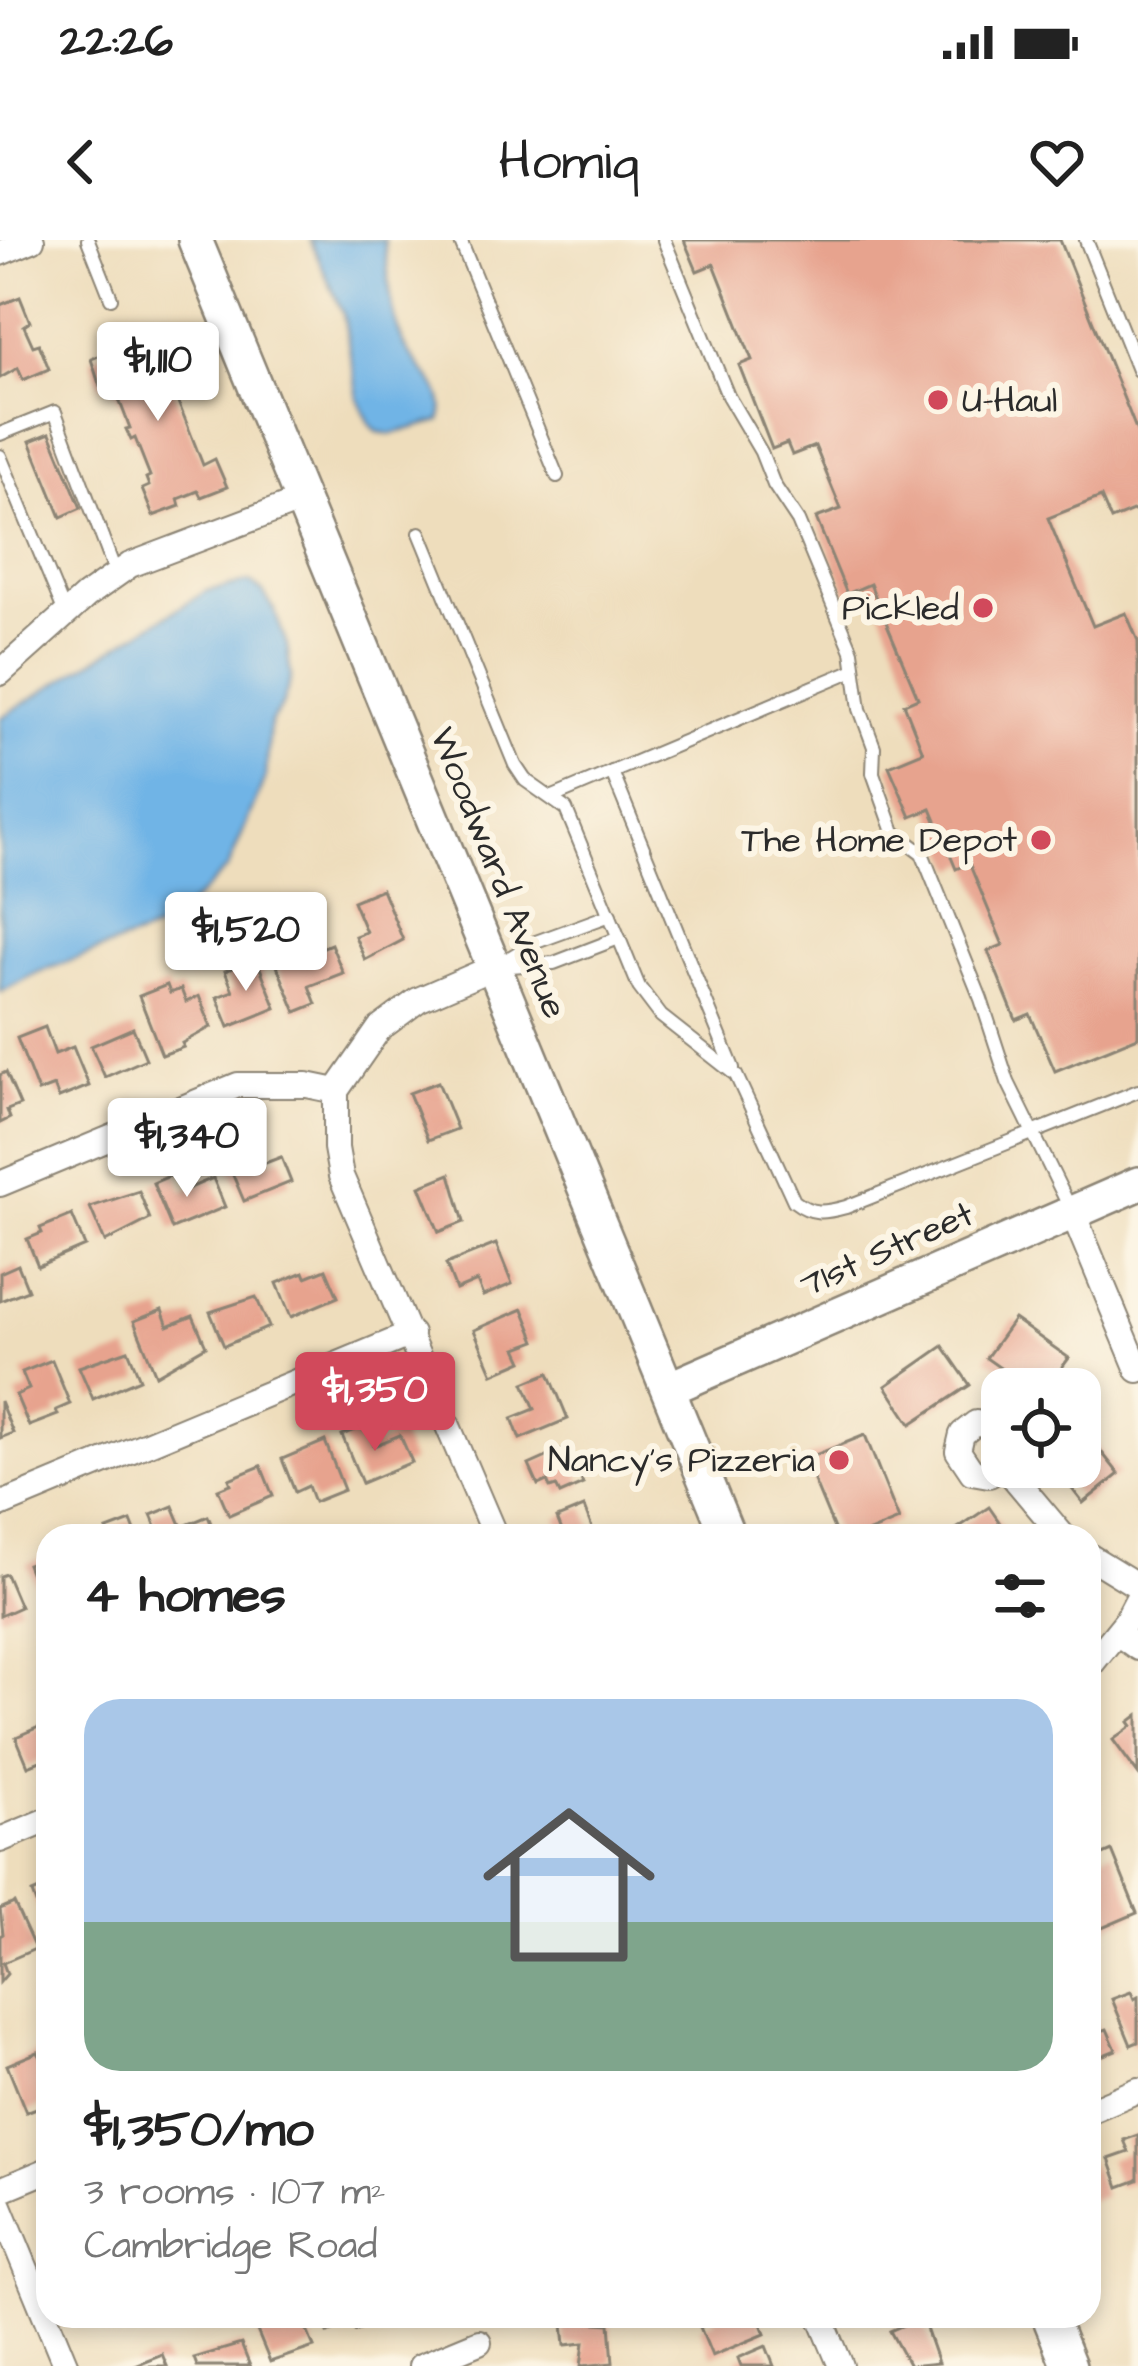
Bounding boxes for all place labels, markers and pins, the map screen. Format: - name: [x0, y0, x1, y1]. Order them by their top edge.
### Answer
- pin: $1,110: [60, 322, 256, 424]
- place label: U-Haul: [962, 375, 1057, 426]
- marker: U-Haul: [925, 387, 951, 413]
- place label: Pickled: [842, 583, 959, 634]
- marker: Pickled: [970, 595, 996, 621]
- place label: The Home Depot: [741, 815, 1017, 866]
- marker: The Home Depot: [1028, 827, 1054, 853]
- pin: $1,520: [148, 892, 344, 994]
- pin: $1,340: [89, 1098, 285, 1200]
- pin: $1,350: [277, 1352, 473, 1454]
- place label: Nancy's Pizzeria: [548, 1435, 815, 1486]
- marker: Nancy's Pizzeria: [826, 1447, 852, 1473]

